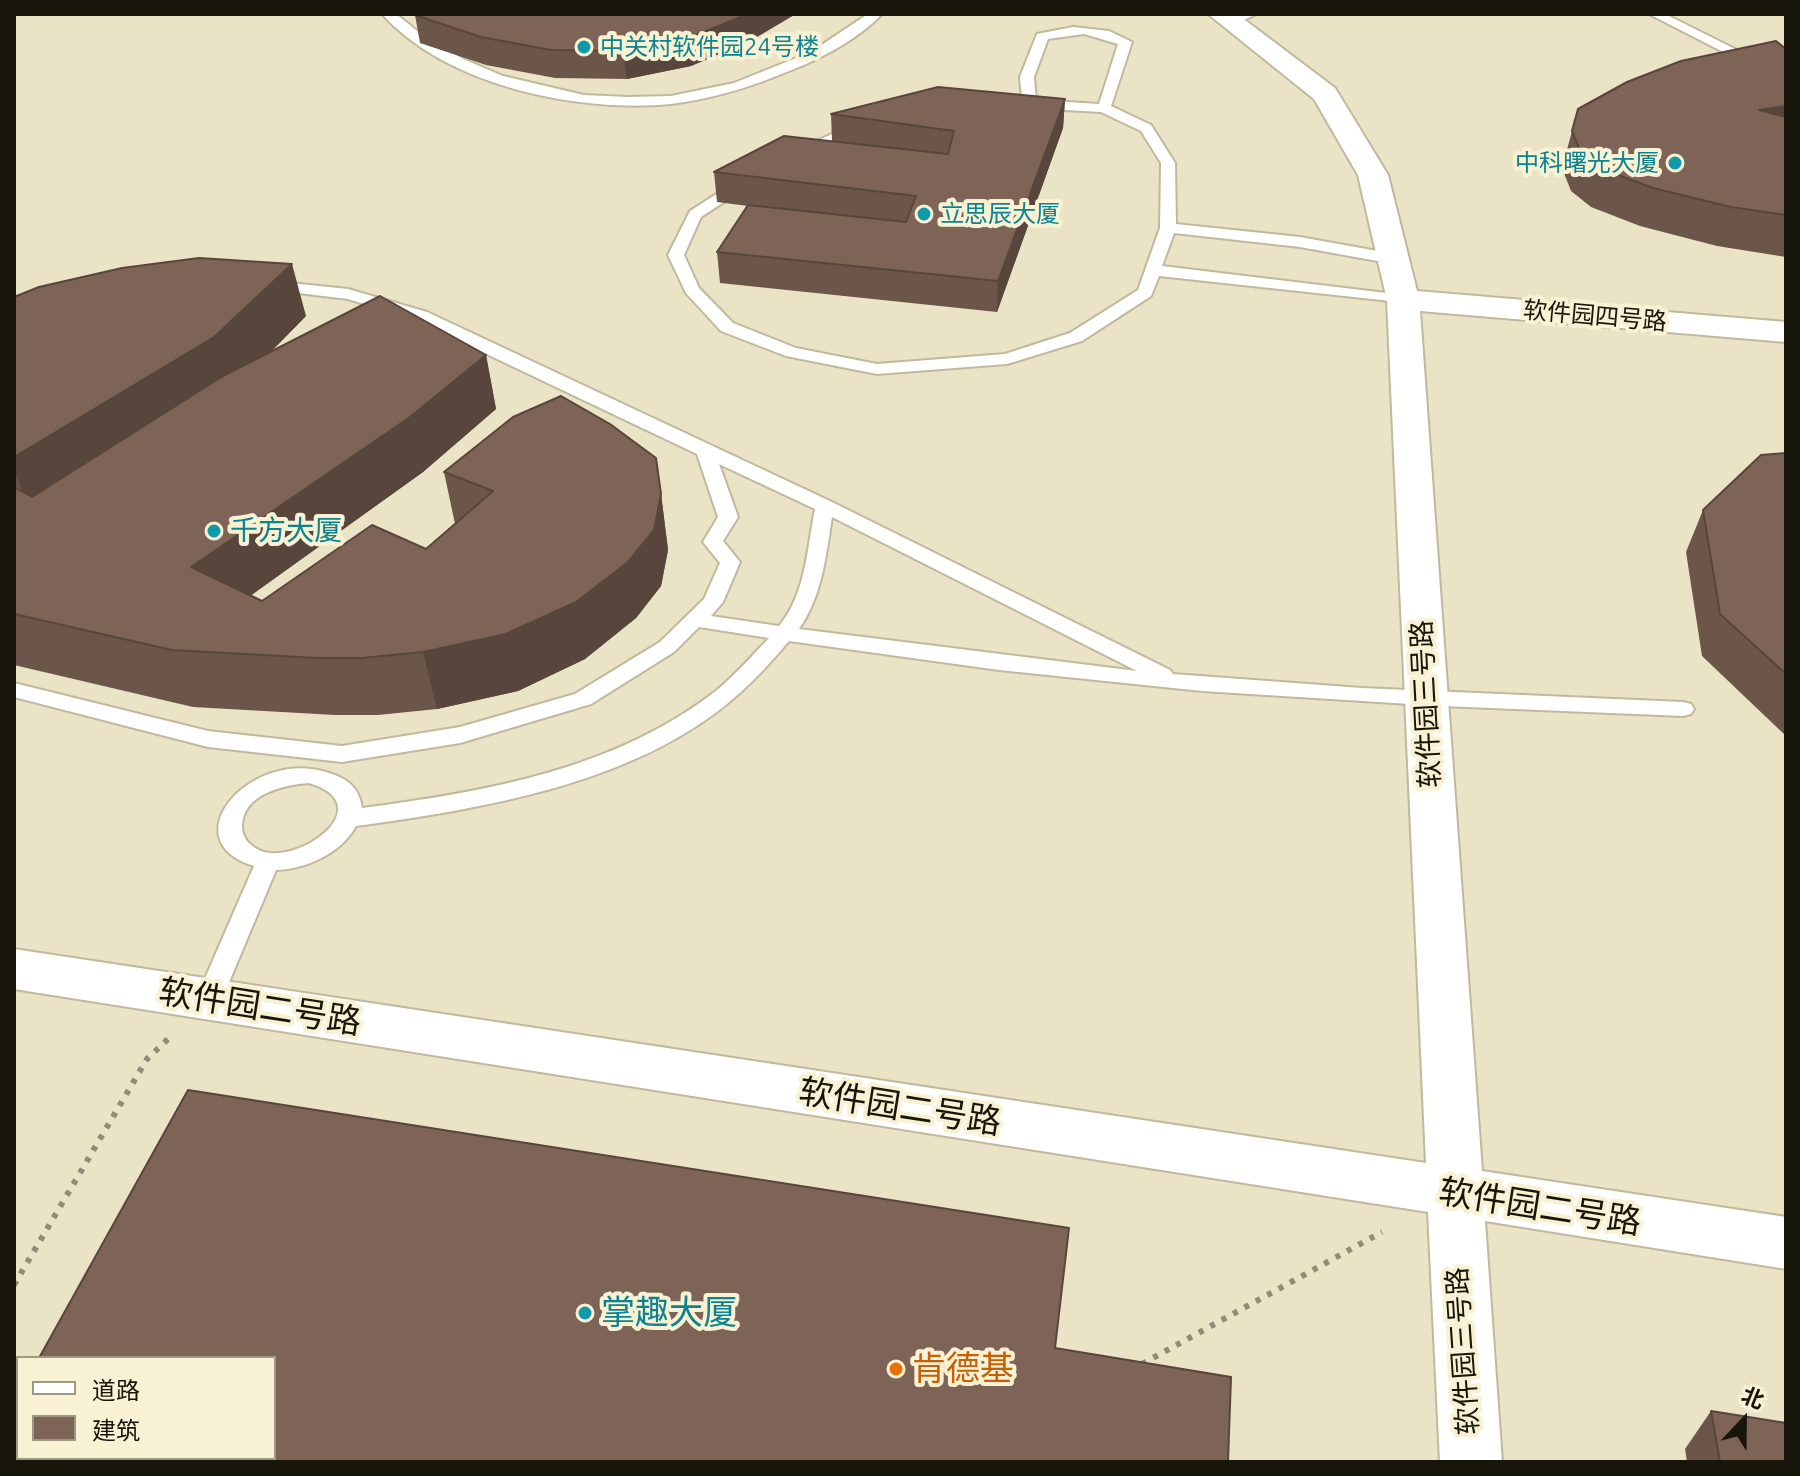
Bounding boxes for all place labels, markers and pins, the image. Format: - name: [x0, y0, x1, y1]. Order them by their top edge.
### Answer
- place label: 中关村软件园24号楼: [600, 33, 819, 61]
- marker: 中关村软件园24号楼: [575, 38, 593, 56]
- place label: 中科曙光大厦: [1515, 149, 1659, 177]
- marker: 中科曙光大厦: [1666, 154, 1684, 172]
- place label: 立思辰大厦: [940, 200, 1060, 228]
- marker: 立思辰大厦: [915, 205, 933, 223]
- place label: 千方大厦: [230, 514, 342, 548]
- marker: 千方大厦: [205, 522, 223, 540]
- place label: 掌趣大厦: [601, 1293, 737, 1333]
- marker: 掌趣大厦: [576, 1304, 594, 1322]
- place label: 肯德基: [912, 1349, 1014, 1389]
- marker: 肯德基: [887, 1360, 905, 1378]

